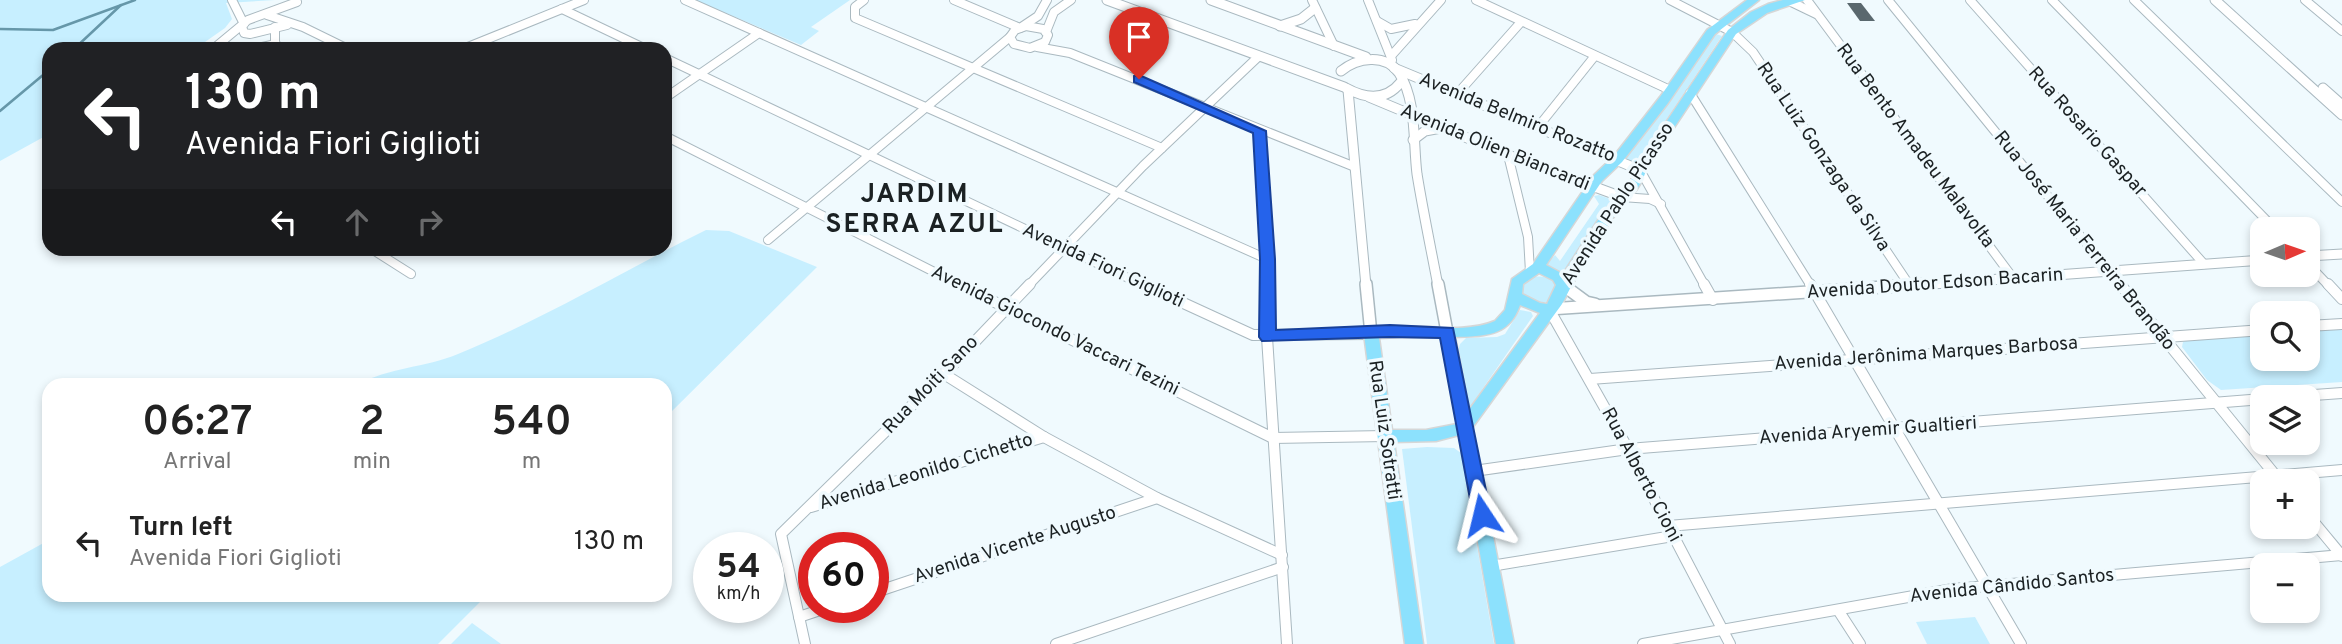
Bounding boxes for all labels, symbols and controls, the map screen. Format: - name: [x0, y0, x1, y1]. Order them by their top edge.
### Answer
- pin: [1109, 7, 1169, 79]
- icon: arrive: [1120, 18, 1158, 56]
- street label: Rua Bento Amadeu Malavolta: [1830, 39, 2000, 253]
- street label: Rua Luiz Gonzaga da Silva: [1751, 58, 1895, 256]
- street label: Rua Rosario Gaspar: [2022, 62, 2152, 203]
- text: 130 m: [185, 65, 321, 127]
- street label: Avenida Belmiro Rozatto: [1415, 68, 1619, 168]
- icon: left: [70, 70, 161, 161]
- street label: Avenida Olien Biancardi: [1397, 99, 1593, 197]
- street label: Avenida Pablo Picasso: [1556, 118, 1680, 290]
- text: Avenida Fiori Giglioti: [185, 126, 481, 166]
- street label: Rua José Maria Ferreira Brandão: [1988, 126, 2180, 356]
- district label: JARDIM SERRA AZUL: [825, 179, 1005, 242]
- icon: left: [265, 203, 303, 241]
- icon: ahead: [338, 203, 376, 241]
- icon: right: [411, 203, 449, 241]
- north arrow: [2250, 217, 2320, 287]
- map controls: [2250, 217, 2320, 623]
- street label: Avenida Fiori Giglioti: [1018, 218, 1188, 314]
- street label: Avenida Giocondo Vaccari Tezini: [927, 260, 1183, 402]
- street label: Avenida Doutor Edson Bacarin: [1806, 263, 2064, 305]
- button: search: [2250, 301, 2320, 371]
- street label: Rua Moiti Sano: [878, 331, 984, 439]
- street label: Avenida Jerônima Marques Barbosa: [1773, 331, 2079, 377]
- street label: Rua Luiz Sotratti: [1362, 359, 1406, 501]
- button: layers: [2250, 385, 2320, 455]
- text: 06:27: [142, 397, 253, 450]
- text: 2: [359, 397, 385, 450]
- text: 540: [491, 397, 572, 450]
- street label: Rua Alberto Cioni: [1595, 404, 1687, 546]
- street label: Avenida Aryemir Gualtieri: [1758, 411, 1978, 451]
- street label: Avenida Leonildo Cichetto: [816, 428, 1036, 516]
- text: Arrival: [163, 448, 232, 477]
- text: min: [353, 448, 391, 477]
- text: m: [522, 448, 541, 477]
- button: +: [2250, 469, 2320, 539]
- position arrow: [1445, 478, 1519, 552]
- street label: Avenida Vicente Augusto: [911, 501, 1119, 589]
- text: Turn left: [129, 512, 233, 545]
- icon: left: [70, 524, 108, 562]
- text: 130 m: [574, 526, 644, 559]
- speed limit sign: 60: [798, 532, 889, 623]
- text: Avenida Fiori Giglioti: [129, 545, 342, 574]
- text: 54: [716, 546, 761, 590]
- button: −: [2250, 553, 2320, 623]
- street label: Avenida Cândido Santos: [1909, 563, 2115, 609]
- text: km/h: [717, 583, 760, 606]

